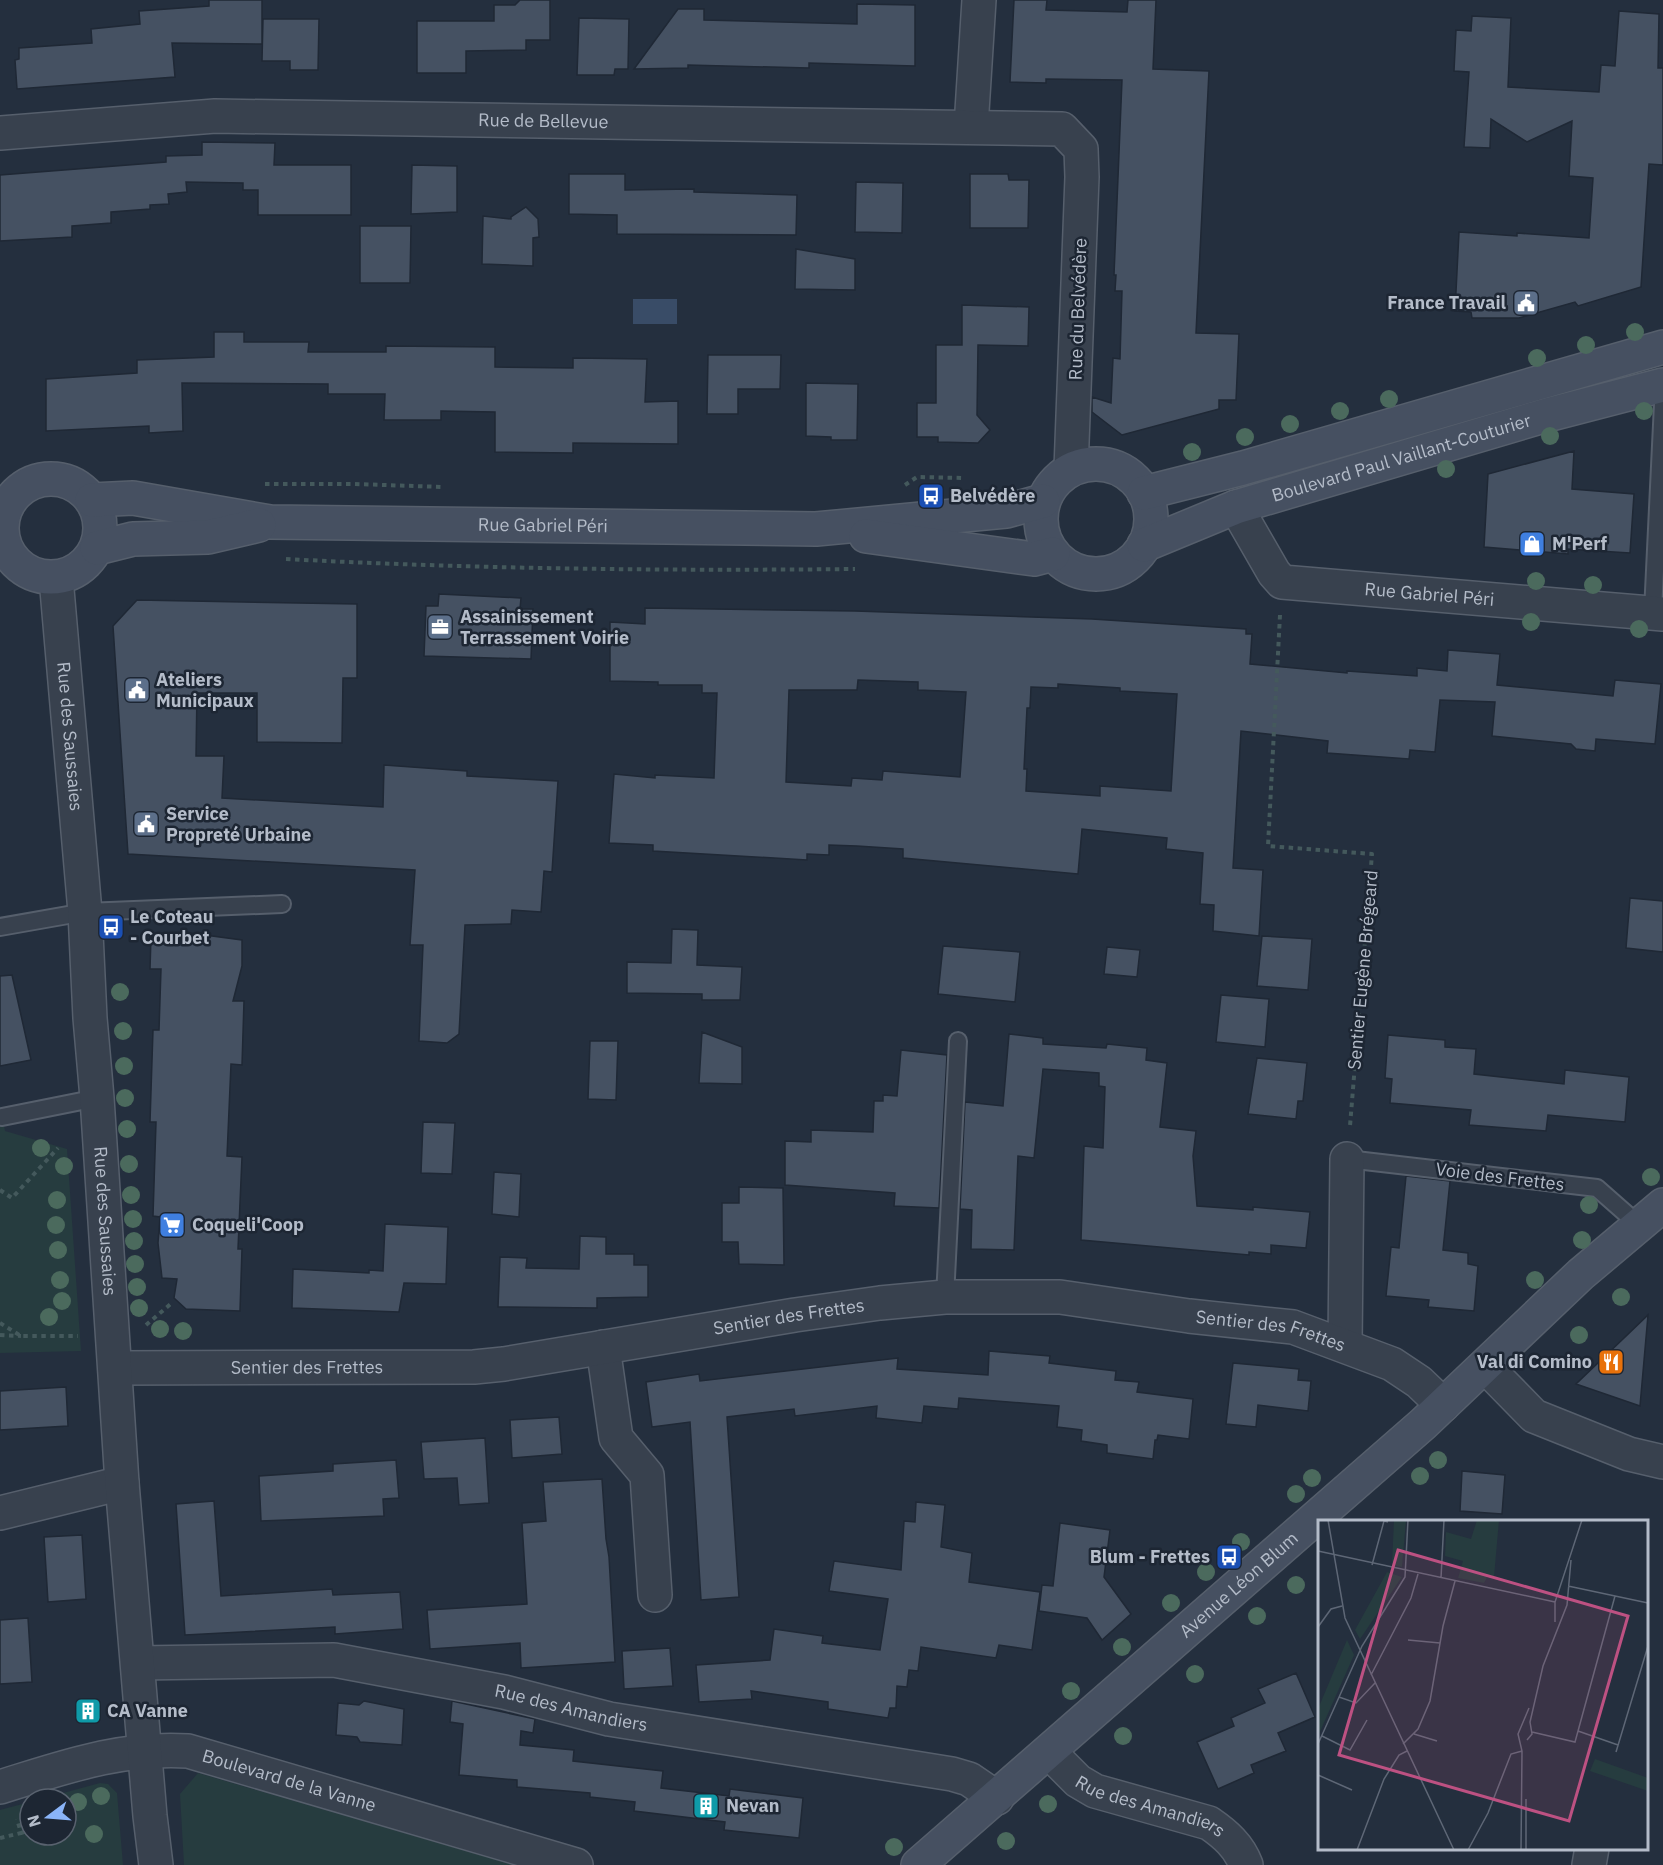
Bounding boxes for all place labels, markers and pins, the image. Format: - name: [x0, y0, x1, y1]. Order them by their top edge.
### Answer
- public building icon: France Travail: [1511, 288, 1541, 318]
- place label: France Travail: [1387, 291, 1507, 314]
- bus stop icon: Belvédère: [916, 481, 946, 511]
- place label: Belvédère: [950, 484, 1035, 507]
- shop icon: M'Perf: [1517, 529, 1547, 559]
- place label: M'Perf: [1552, 532, 1608, 555]
- place label: Assainissement Terrassement Voirie: [460, 605, 629, 649]
- office icon: Assainissement Terrassement Voirie: [425, 612, 455, 642]
- place label: Ateliers Municipaux: [156, 668, 254, 712]
- public building icon: Ateliers Municipaux: [122, 675, 152, 705]
- place label: Service Propreté Urbaine: [166, 802, 311, 846]
- public building icon: Service Propreté Urbaine: [131, 809, 161, 839]
- place label: Le Coteau - Courbet: [130, 905, 213, 949]
- bus stop icon: Le Coteau - Courbet: [96, 912, 126, 942]
- supermarket icon: Coqueli'Coop: [157, 1210, 187, 1240]
- place label: Coqueli'Coop: [192, 1213, 304, 1236]
- restaurant icon: Val di Comino: [1596, 1347, 1626, 1377]
- place label: Val di Comino: [1477, 1350, 1592, 1373]
- bus stop icon: Blum - Frettes: [1214, 1542, 1244, 1572]
- place label: Blum - Frettes: [1090, 1545, 1210, 1568]
- building icon: CA Vanne: [73, 1696, 103, 1726]
- place label: CA Vanne: [107, 1699, 188, 1722]
- building icon: Nevan: [691, 1791, 721, 1821]
- place label: Nevan: [726, 1794, 779, 1817]

